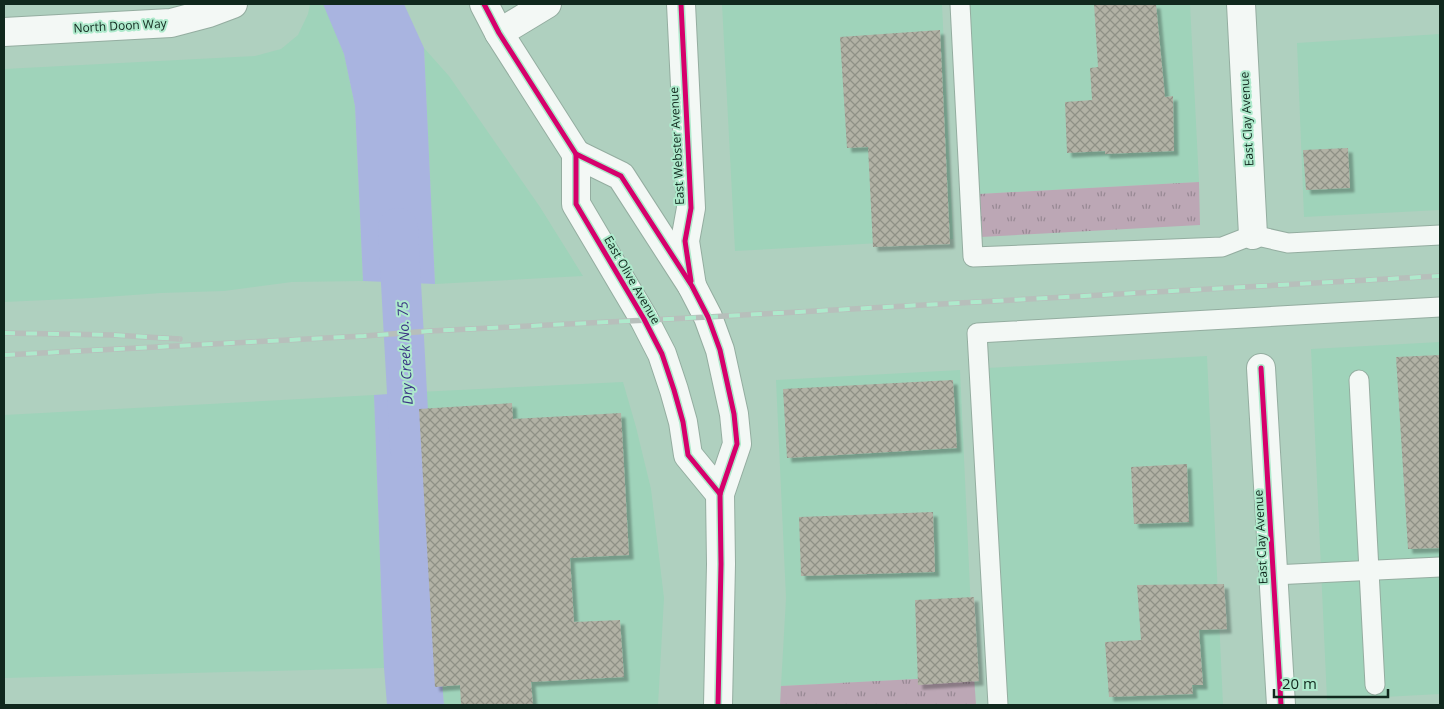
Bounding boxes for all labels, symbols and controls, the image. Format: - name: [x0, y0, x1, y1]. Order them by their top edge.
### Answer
- street label: North Doon Way: [73, 15, 168, 36]
- street label: East Clay Avenue: [1236, 71, 1257, 167]
- street label: East Webster Avenue: [665, 86, 688, 205]
- street label: East Olive Avenue: [600, 232, 665, 327]
- water label: Dry Creek No. 75: [392, 301, 417, 405]
- street label: East Clay Avenue: [1250, 489, 1271, 585]
- scale bar: [1274, 666, 1388, 698]
- text: 20 m: [1282, 673, 1317, 693]

